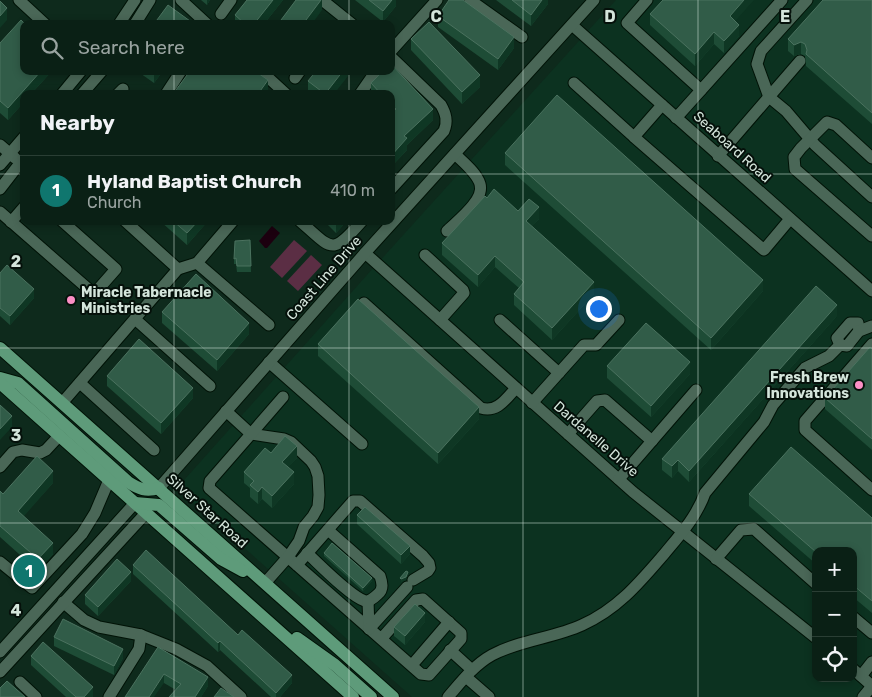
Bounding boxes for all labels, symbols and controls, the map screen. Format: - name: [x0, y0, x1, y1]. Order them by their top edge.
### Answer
- text: C: [430, 7, 442, 26]
- text: D: [604, 7, 616, 26]
- text: E: [780, 7, 790, 26]
- search box: [20, 20, 395, 75]
- icon: search: [38, 34, 66, 62]
- text: Search here: [78, 36, 185, 59]
- street label: Seaboard Road: [690, 108, 774, 186]
- text: Nearby: [40, 110, 115, 135]
- text: Hyland Baptist Church: [87, 170, 302, 193]
- text: 1: [52, 181, 60, 200]
- text: 410 m: [330, 181, 375, 200]
- text: Church: [87, 193, 142, 212]
- street label: Coast Line Drive: [283, 232, 365, 324]
- text: 2: [11, 252, 21, 271]
- place label: Miracle Tabernacle Ministries: [81, 284, 212, 317]
- marker: Miracle Tabernacle Ministries: [65, 294, 77, 306]
- your location: [586, 296, 612, 322]
- place label: Fresh Brew Innovations: [766, 369, 849, 402]
- marker: Fresh Brew Innovations: [853, 379, 865, 391]
- street label: Dardanelle Drive: [550, 398, 642, 481]
- text: 3: [11, 426, 21, 445]
- street label: Silver Star Road: [163, 470, 251, 552]
- map controls: [812, 547, 857, 682]
- button: +: [812, 547, 857, 592]
- pin: 1: [13, 552, 45, 590]
- button: −: [812, 592, 857, 637]
- text: 4: [11, 601, 22, 620]
- button: locate: [812, 637, 857, 682]

